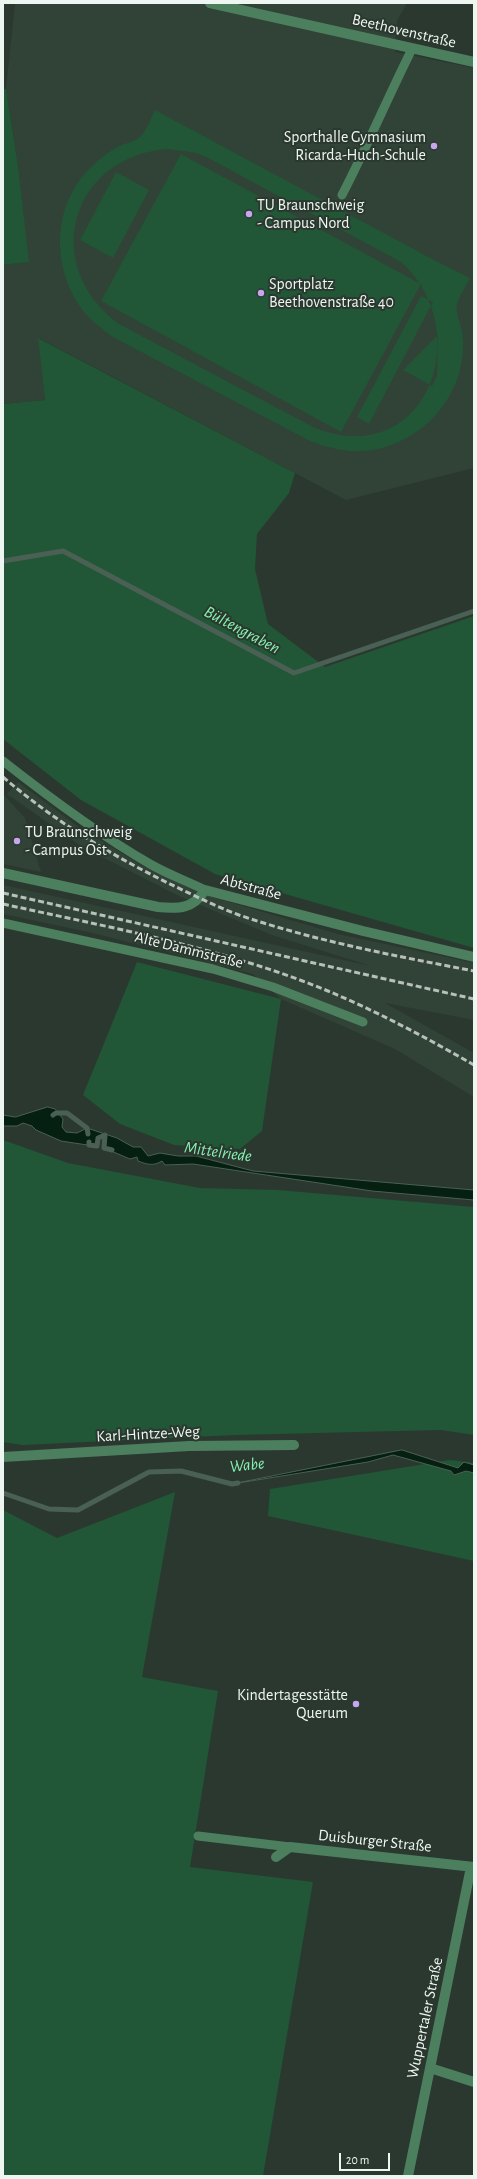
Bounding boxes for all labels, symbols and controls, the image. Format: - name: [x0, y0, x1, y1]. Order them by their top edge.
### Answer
- street label: Beethovenstraße: [350, 10, 458, 52]
- place label: Sporthalle Gymnasium Ricarda-Huch-Schule: [284, 127, 426, 165]
- marker: Sporthalle Gymnasium Ricarda-Huch-Schule: [429, 141, 439, 151]
- place label: TU Braunschweig - Campus Nord: [257, 195, 364, 233]
- marker: TU Braunschweig - Campus Nord: [244, 209, 254, 219]
- place label: Sportplatz Beethovenstraße 40: [269, 274, 394, 312]
- marker: Sportplatz Beethovenstraße 40: [256, 288, 266, 298]
- water label: Bültengraben: [201, 602, 283, 658]
- place label: TU Braunschweig - Campus Ost: [25, 822, 132, 860]
- marker: TU Braunschweig - Campus Ost: [12, 836, 22, 846]
- street label: Abtstraße: [218, 870, 284, 904]
- street label: Alte Dammstraße: [133, 927, 245, 973]
- water label: Mittelriede: [183, 1137, 253, 1167]
- street label: Karl-Hintze-Weg: [96, 1422, 200, 1446]
- water label: Wabe: [229, 1453, 265, 1477]
- place label: Kindertagesstätte Querum: [237, 1685, 348, 1723]
- marker: Kindertagesstätte Querum: [351, 1699, 361, 1709]
- street label: Duisburger Straße: [317, 1825, 433, 1857]
- street label: Wuppertaler Straße: [403, 1956, 447, 2080]
- scale bar: [341, 2145, 392, 2171]
- text: 20 m: [346, 2154, 369, 2166]

